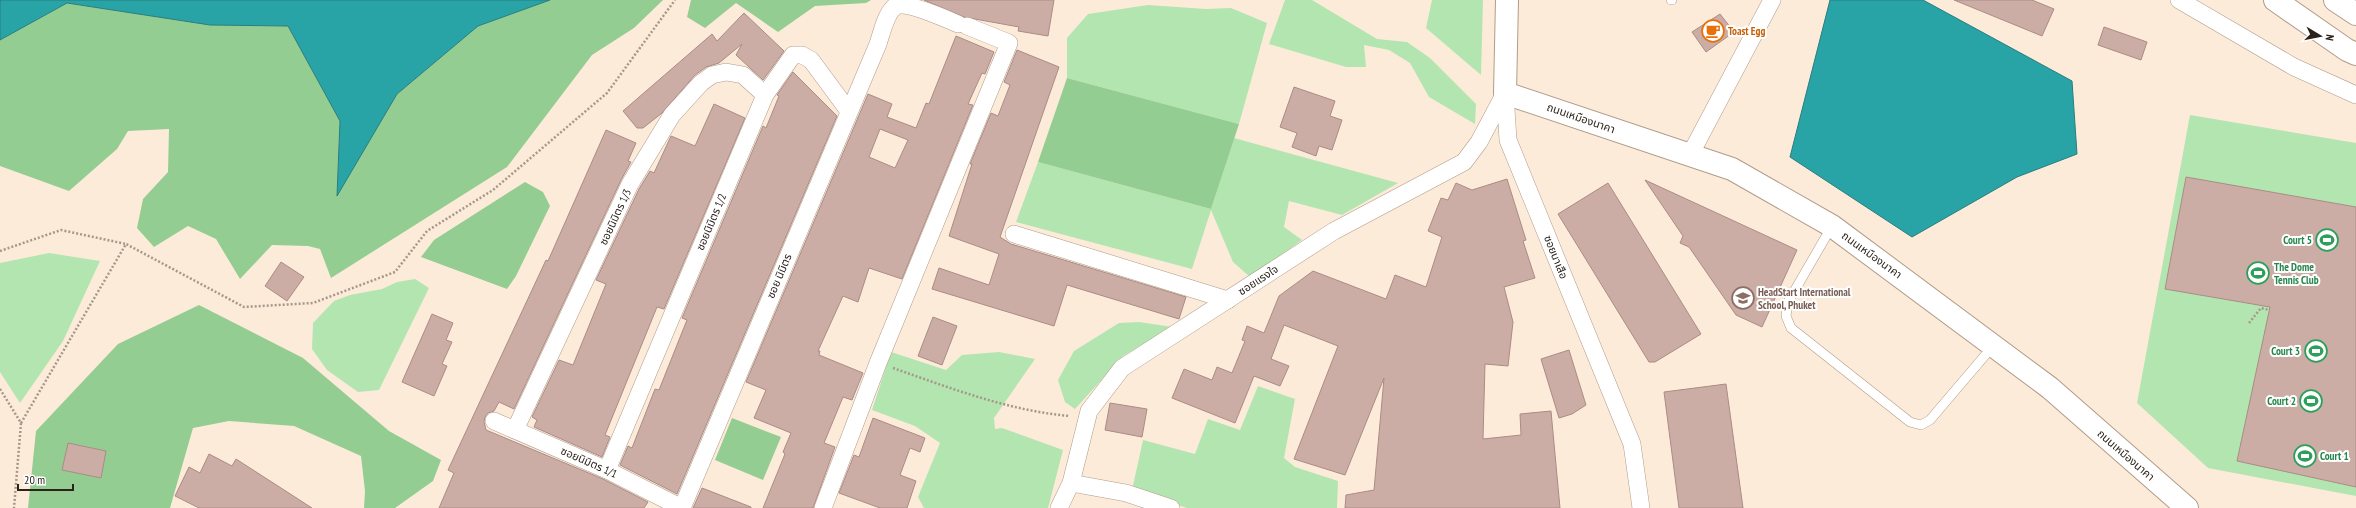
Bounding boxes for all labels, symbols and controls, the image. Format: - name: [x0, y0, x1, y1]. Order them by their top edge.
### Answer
- north arrow: [2300, 16, 2340, 56]
- cafe icon: Toast Egg: [1700, 18, 1726, 44]
- place label: Toast Egg: [1728, 24, 1765, 38]
- text: N: [2322, 34, 2337, 42]
- street label: ถนนเหมืองนาคา: [1545, 100, 1617, 136]
- street label: ซอยนิมิตร 1/3: [596, 187, 634, 247]
- street label: ซอยนิมิตร 1/2: [693, 191, 729, 252]
- sports icon: Court 5: [2314, 227, 2340, 253]
- street label: ถนนเหมืองนาคา: [1839, 228, 1905, 282]
- street label: ซอยนาเสือ: [1541, 233, 1571, 281]
- place label: Court 5: [2283, 233, 2312, 247]
- street label: ซอย นิมิตร: [763, 252, 795, 300]
- sports icon: The Dome Tennis Club: [2245, 260, 2271, 286]
- place label: The Dome Tennis Club: [2274, 260, 2319, 287]
- street label: ซอยแรงใจ: [1235, 262, 1281, 298]
- school or university icon: HeadStart International School, Phuket: [1730, 285, 1756, 311]
- place label: HeadStart International School, Phuket: [1758, 285, 1851, 312]
- sports icon: Court 3: [2303, 338, 2329, 364]
- place label: Court 3: [2271, 344, 2300, 358]
- sports icon: Court 2: [2298, 388, 2324, 414]
- place label: Court 2: [2267, 394, 2296, 408]
- street label: ถนนเหมืองนาคา: [2095, 426, 2157, 484]
- street label: ซอยนิมิตร 1/1: [559, 443, 619, 481]
- sports icon: Court 1: [2292, 443, 2318, 469]
- place label: Court 1: [2320, 449, 2349, 463]
- scale bar: [18, 466, 73, 492]
- text: 20 m: [24, 472, 45, 487]

